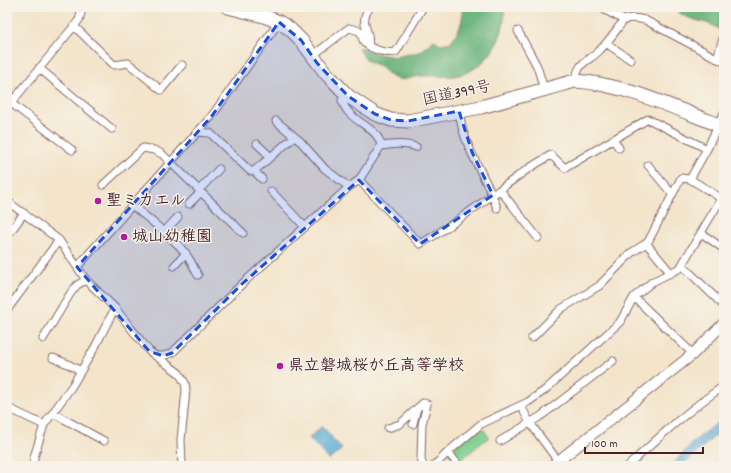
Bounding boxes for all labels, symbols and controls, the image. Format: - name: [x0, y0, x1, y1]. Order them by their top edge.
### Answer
- street label: 国道399号: [420, 75, 494, 113]
- place label: 聖ミカエル: [106, 190, 186, 213]
- marker: 聖ミカエル: [93, 196, 103, 206]
- place label: 城山幼稚園: [132, 226, 212, 249]
- marker: 城山幼稚園: [119, 232, 129, 242]
- place label: 県立磐城桜が丘高等学校: [288, 355, 464, 378]
- marker: 県立磐城桜が丘高等学校: [275, 361, 285, 371]
- scale bar: [585, 429, 703, 455]
- text: 100 m: [591, 436, 618, 453]

